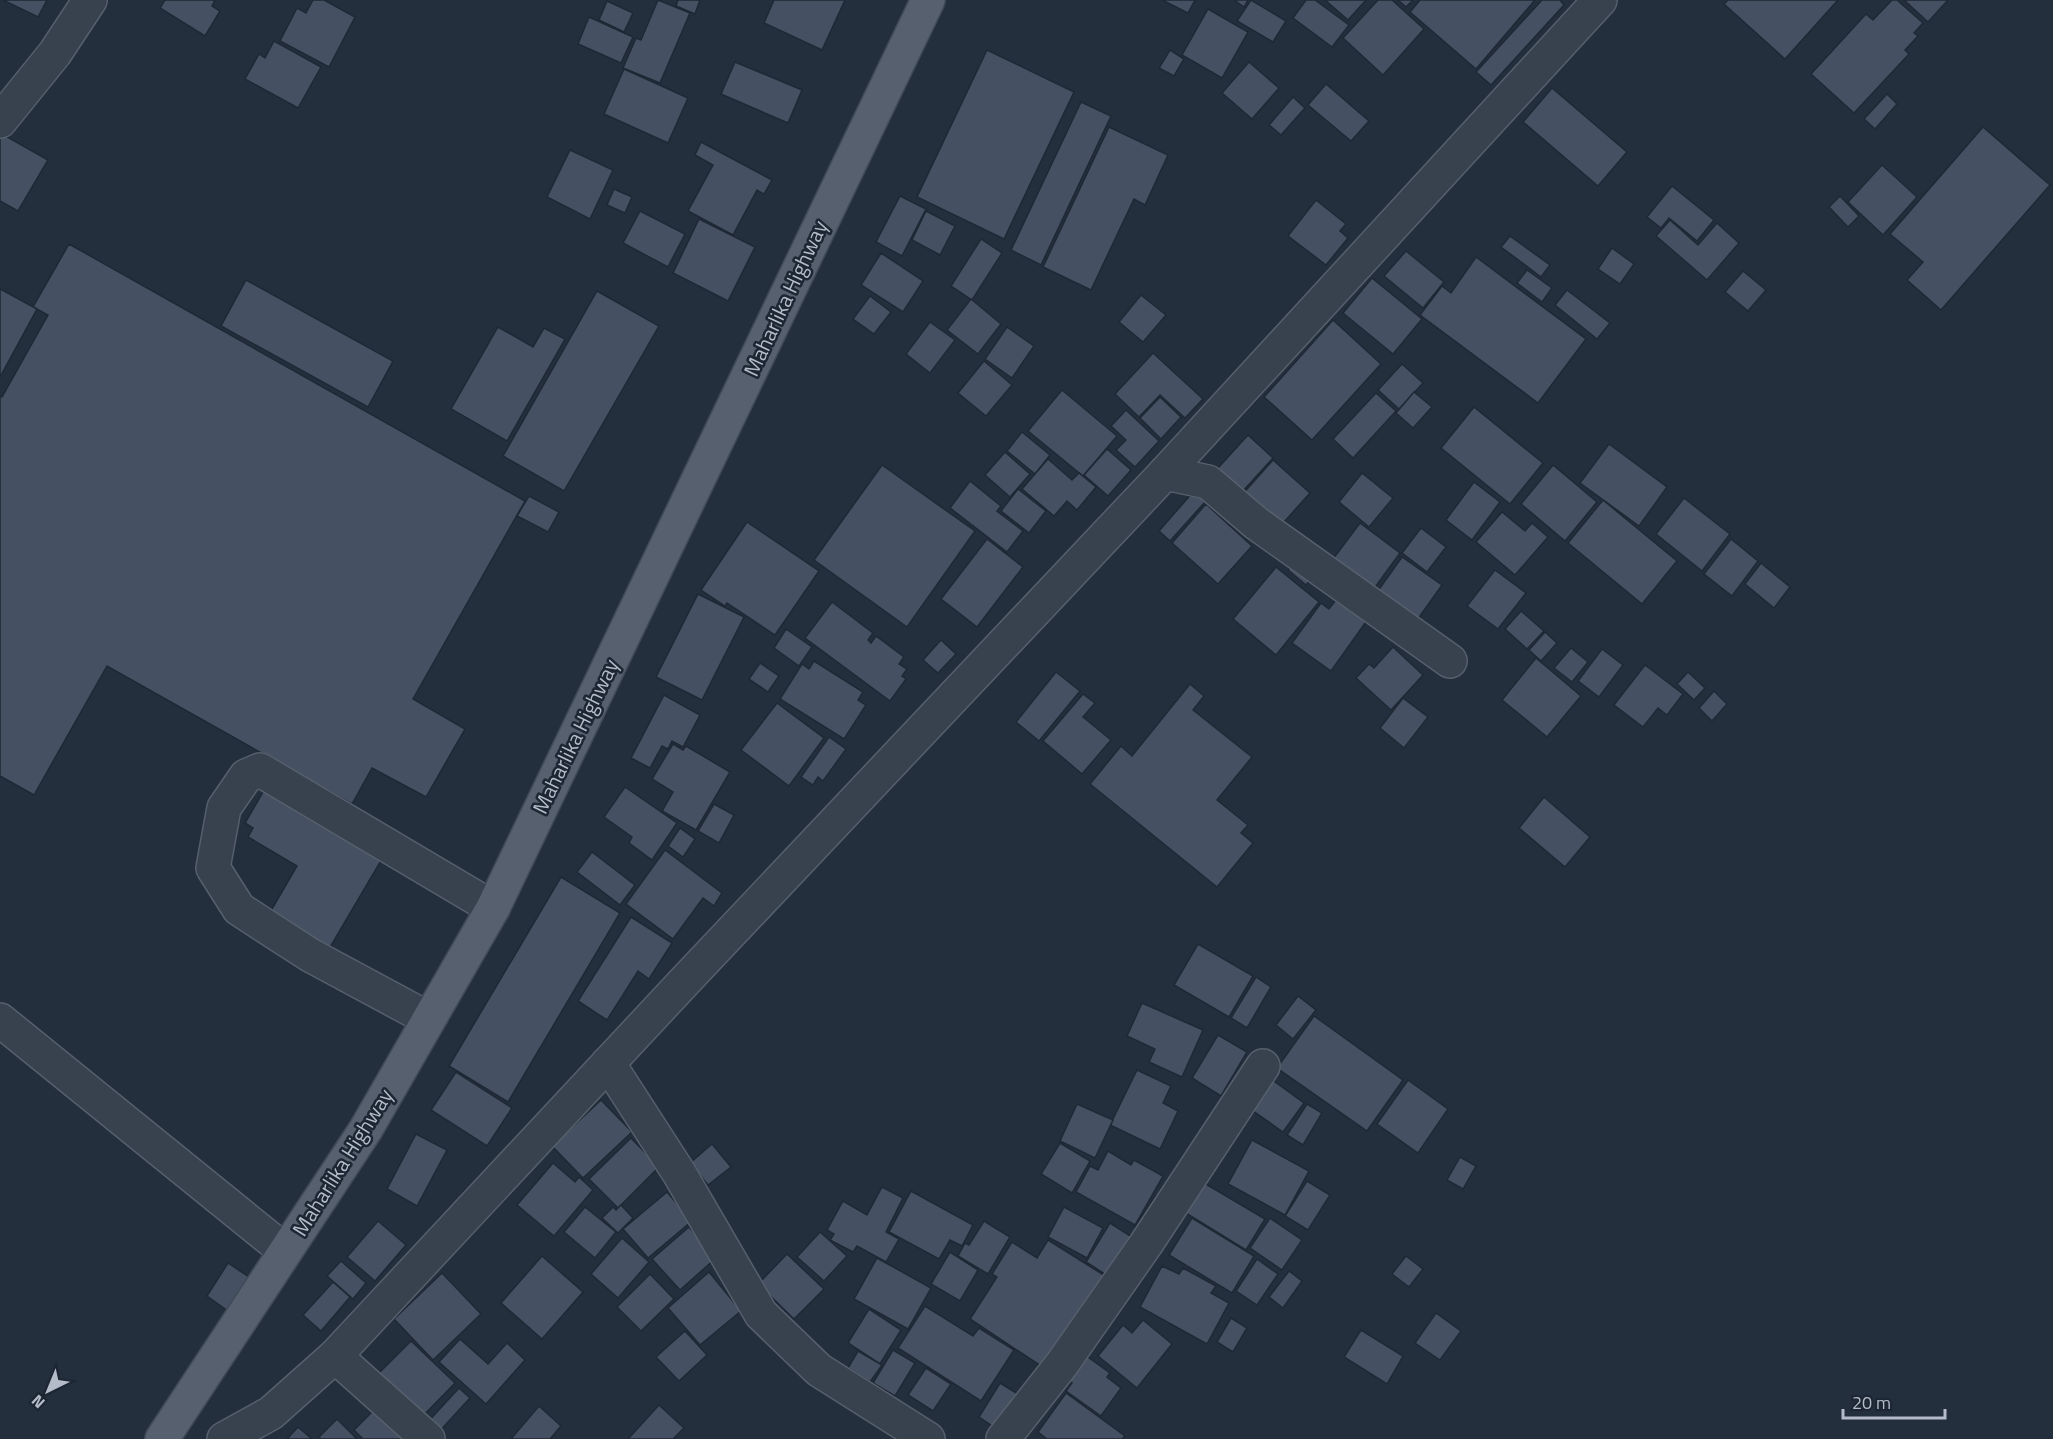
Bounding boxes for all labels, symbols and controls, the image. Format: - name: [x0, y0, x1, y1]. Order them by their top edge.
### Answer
- street label: Maharlika Highway: [735, 215, 835, 381]
- street label: Maharlika Highway: [524, 653, 626, 819]
- street label: Maharlika Highway: [284, 1082, 400, 1242]
- north arrow: [18, 1361, 78, 1421]
- scale bar: [1843, 1382, 1945, 1420]
- text: N: [26, 1389, 50, 1415]
- text: 20 m: [1852, 1389, 1891, 1416]

